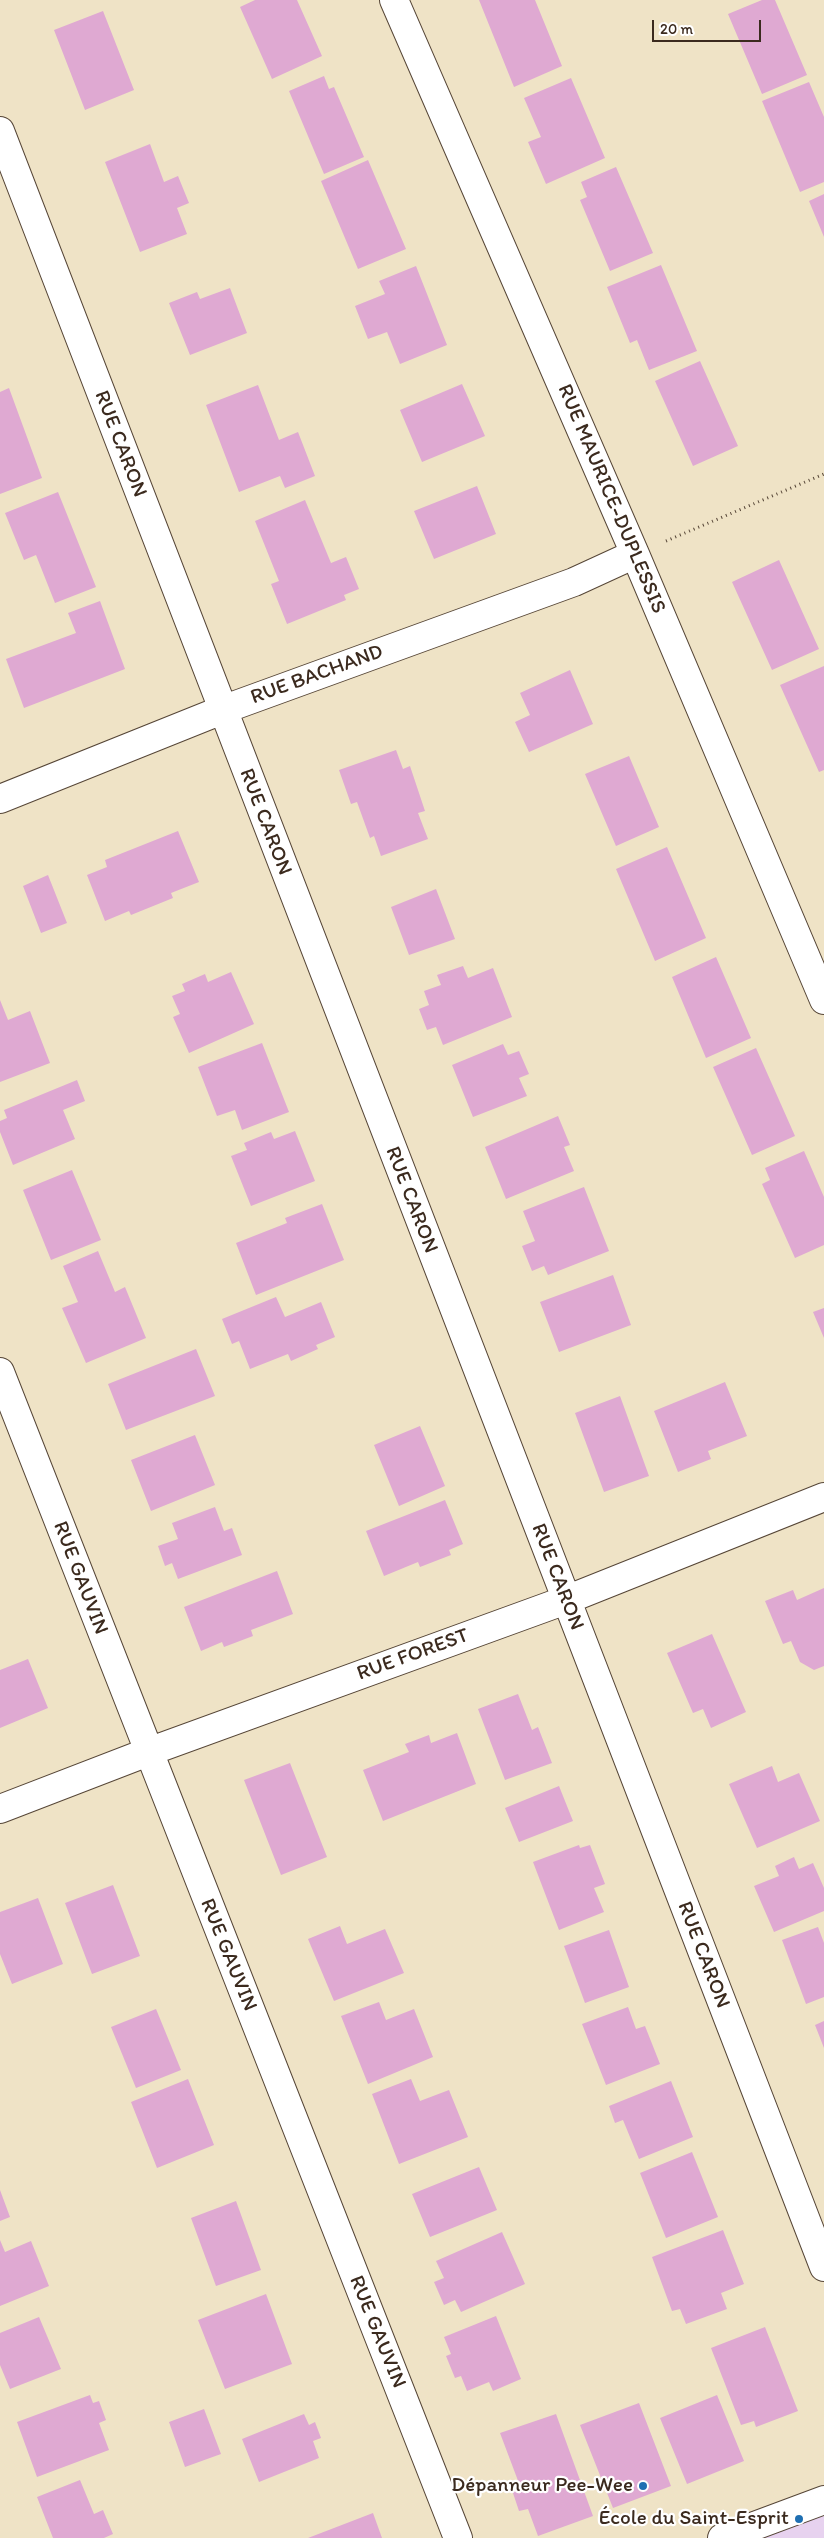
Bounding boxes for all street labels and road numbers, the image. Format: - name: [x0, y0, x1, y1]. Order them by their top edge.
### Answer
- street label: RUE MAURICE-DUPLESSIS: [551, 381, 671, 617]
- street label: RUE CARON: [88, 387, 152, 501]
- street label: RUE BACHAND: [247, 639, 387, 711]
- street label: RUE CARON: [233, 765, 297, 879]
- street label: RUE CARON: [379, 1143, 443, 1257]
- street label: RUE GAUVIN: [47, 1518, 113, 1638]
- street label: RUE CARON: [525, 1520, 589, 1634]
- street label: RUE FOREST: [354, 1623, 472, 1687]
- street label: RUE GAUVIN: [194, 1895, 262, 2015]
- street label: RUE CARON: [671, 1898, 735, 2012]
- street label: RUE GAUVIN: [343, 2272, 411, 2392]

